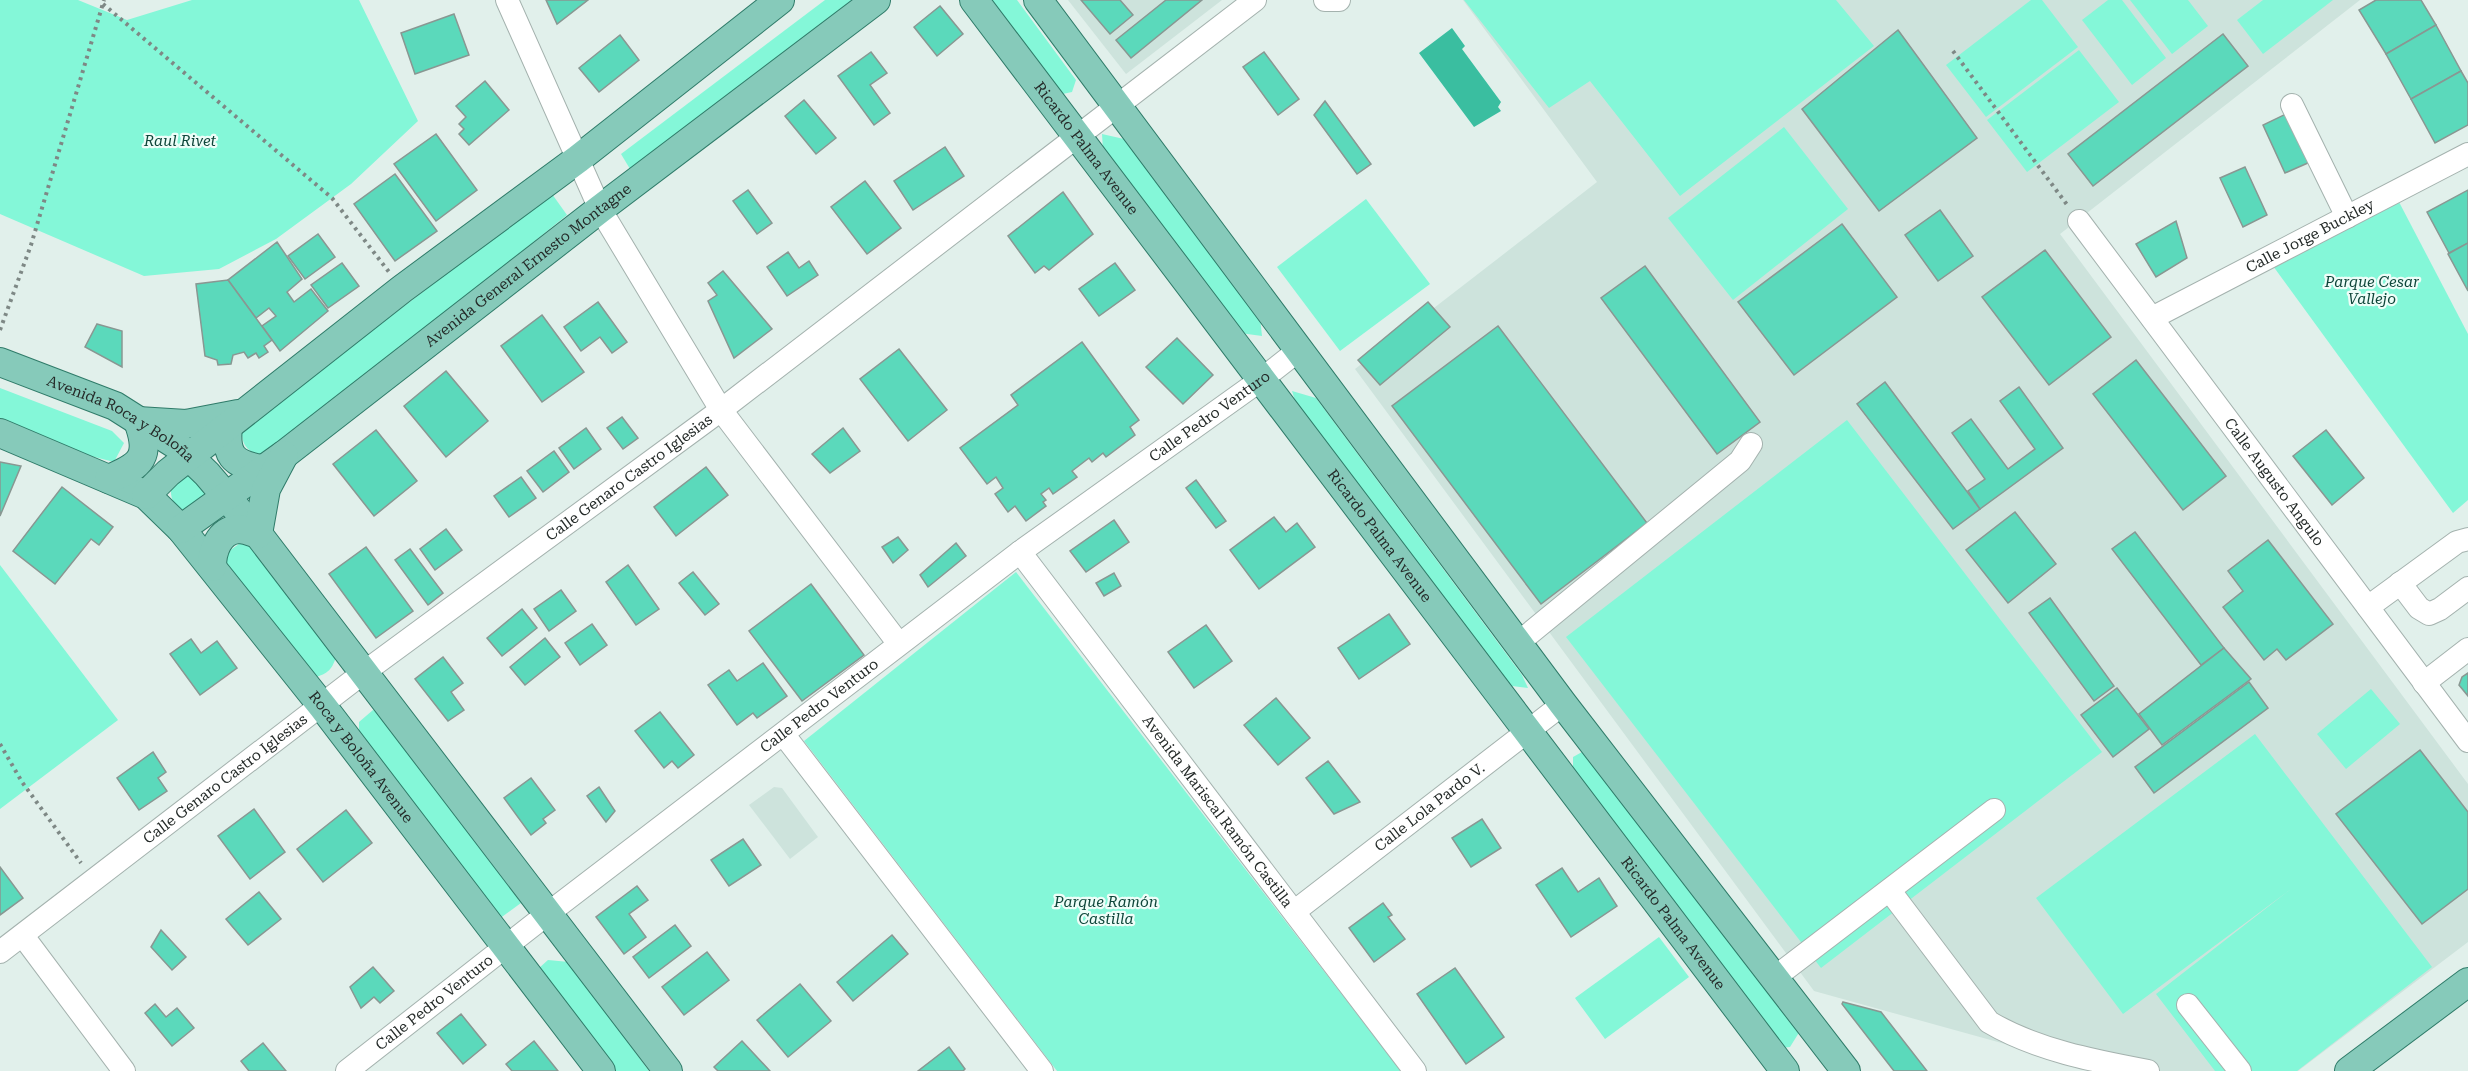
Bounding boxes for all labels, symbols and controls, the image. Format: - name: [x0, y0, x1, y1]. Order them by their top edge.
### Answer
- street label: Ricardo Palma Avenue: [1030, 78, 1142, 218]
- park label: Raul Rivet: [143, 132, 216, 150]
- street label: Avenida General Ernesto Montagne: [421, 180, 635, 351]
- street label: Calle Jorge Buckley: [2243, 195, 2377, 277]
- park label: Parque Cesar Vallejo: [2324, 273, 2420, 308]
- street label: Calle Pedro Venturo: [1146, 367, 1274, 466]
- street label: Avenida Roca y Boloña: [44, 372, 198, 466]
- street label: Calle Genaro Castro Iglesias: [542, 410, 716, 545]
- street label: Calle Augusto Angulo: [2221, 414, 2328, 550]
- street label: Ricardo Palma Avenue: [1324, 466, 1436, 606]
- street label: Calle Pedro Venturo: [756, 655, 882, 757]
- street label: Roca y Boloña Avenue: [305, 688, 417, 826]
- street label: Calle Genaro Castro Iglesias: [139, 710, 311, 848]
- street label: Avenida Mariscal Ramón Castilla: [1139, 712, 1296, 911]
- street label: Calle Lola Pardo V.: [1371, 759, 1488, 855]
- street label: Ricardo Palma Avenue: [1617, 853, 1729, 993]
- park label: Parque Ramón Castilla: [1053, 893, 1158, 928]
- street label: Calle Pedro Venturo: [372, 951, 497, 1054]

